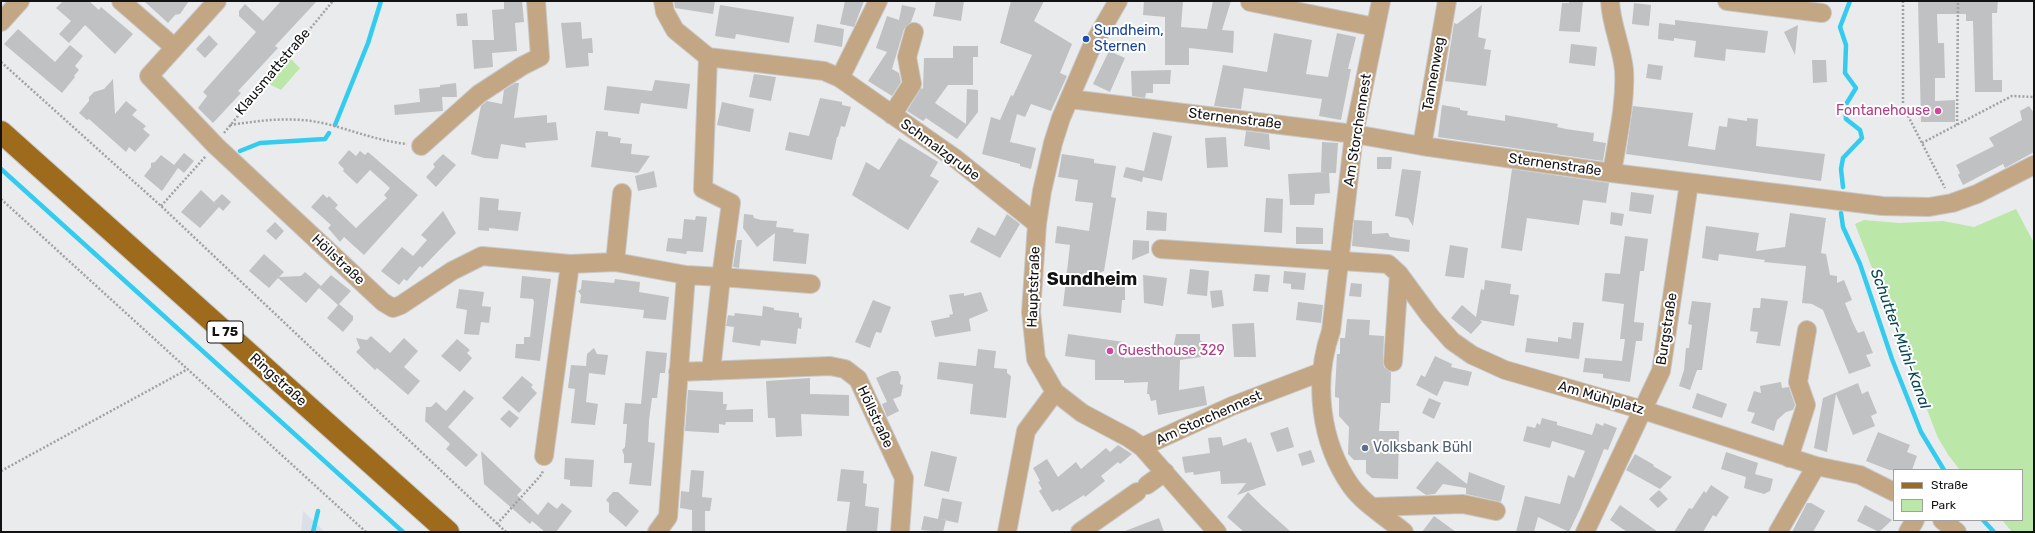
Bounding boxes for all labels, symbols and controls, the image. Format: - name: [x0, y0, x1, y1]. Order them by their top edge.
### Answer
- place label: Sundheim, Sternen: [1094, 23, 1164, 56]
- street label: Klausmattstraße: [232, 25, 314, 119]
- marker: Sundheim, Sternen: [1081, 34, 1091, 44]
- street label: Tannenweg: [1419, 36, 1449, 112]
- street label: Am Storchennest: [1341, 72, 1375, 188]
- place label: Fontanehouse: [1836, 103, 1930, 119]
- street label: Sternenstraße: [1187, 105, 1283, 133]
- marker: Fontanehouse: [1933, 106, 1943, 116]
- street label: Schmalzgrube: [897, 116, 983, 184]
- street label: Sternenstraße: [1507, 150, 1603, 180]
- street label: Höllstraße: [308, 231, 368, 289]
- street label: Hauptstraße: [1024, 246, 1044, 328]
- water label: Schutter-Mühl-Kanal: [1866, 266, 1934, 412]
- district label: Sundheim: [1047, 269, 1137, 291]
- street label: Burgstraße: [1653, 292, 1681, 366]
- road number: L 75: [207, 321, 243, 343]
- place label: Guesthouse 329: [1118, 343, 1225, 359]
- marker: Guesthouse 329: [1105, 346, 1115, 356]
- street label: Ringstraße: [246, 350, 310, 410]
- street label: Am Mühlplatz: [1556, 378, 1646, 418]
- street label: Höllstraße: [853, 383, 897, 451]
- street label: Am Storchennest: [1153, 387, 1265, 449]
- place label: Volksbank Bühl: [1373, 440, 1472, 456]
- marker: Volksbank Bühl: [1360, 443, 1370, 453]
- legend: [1893, 469, 2023, 521]
- text: Straße: [1931, 478, 1968, 492]
- text: Park: [1931, 498, 1956, 512]

